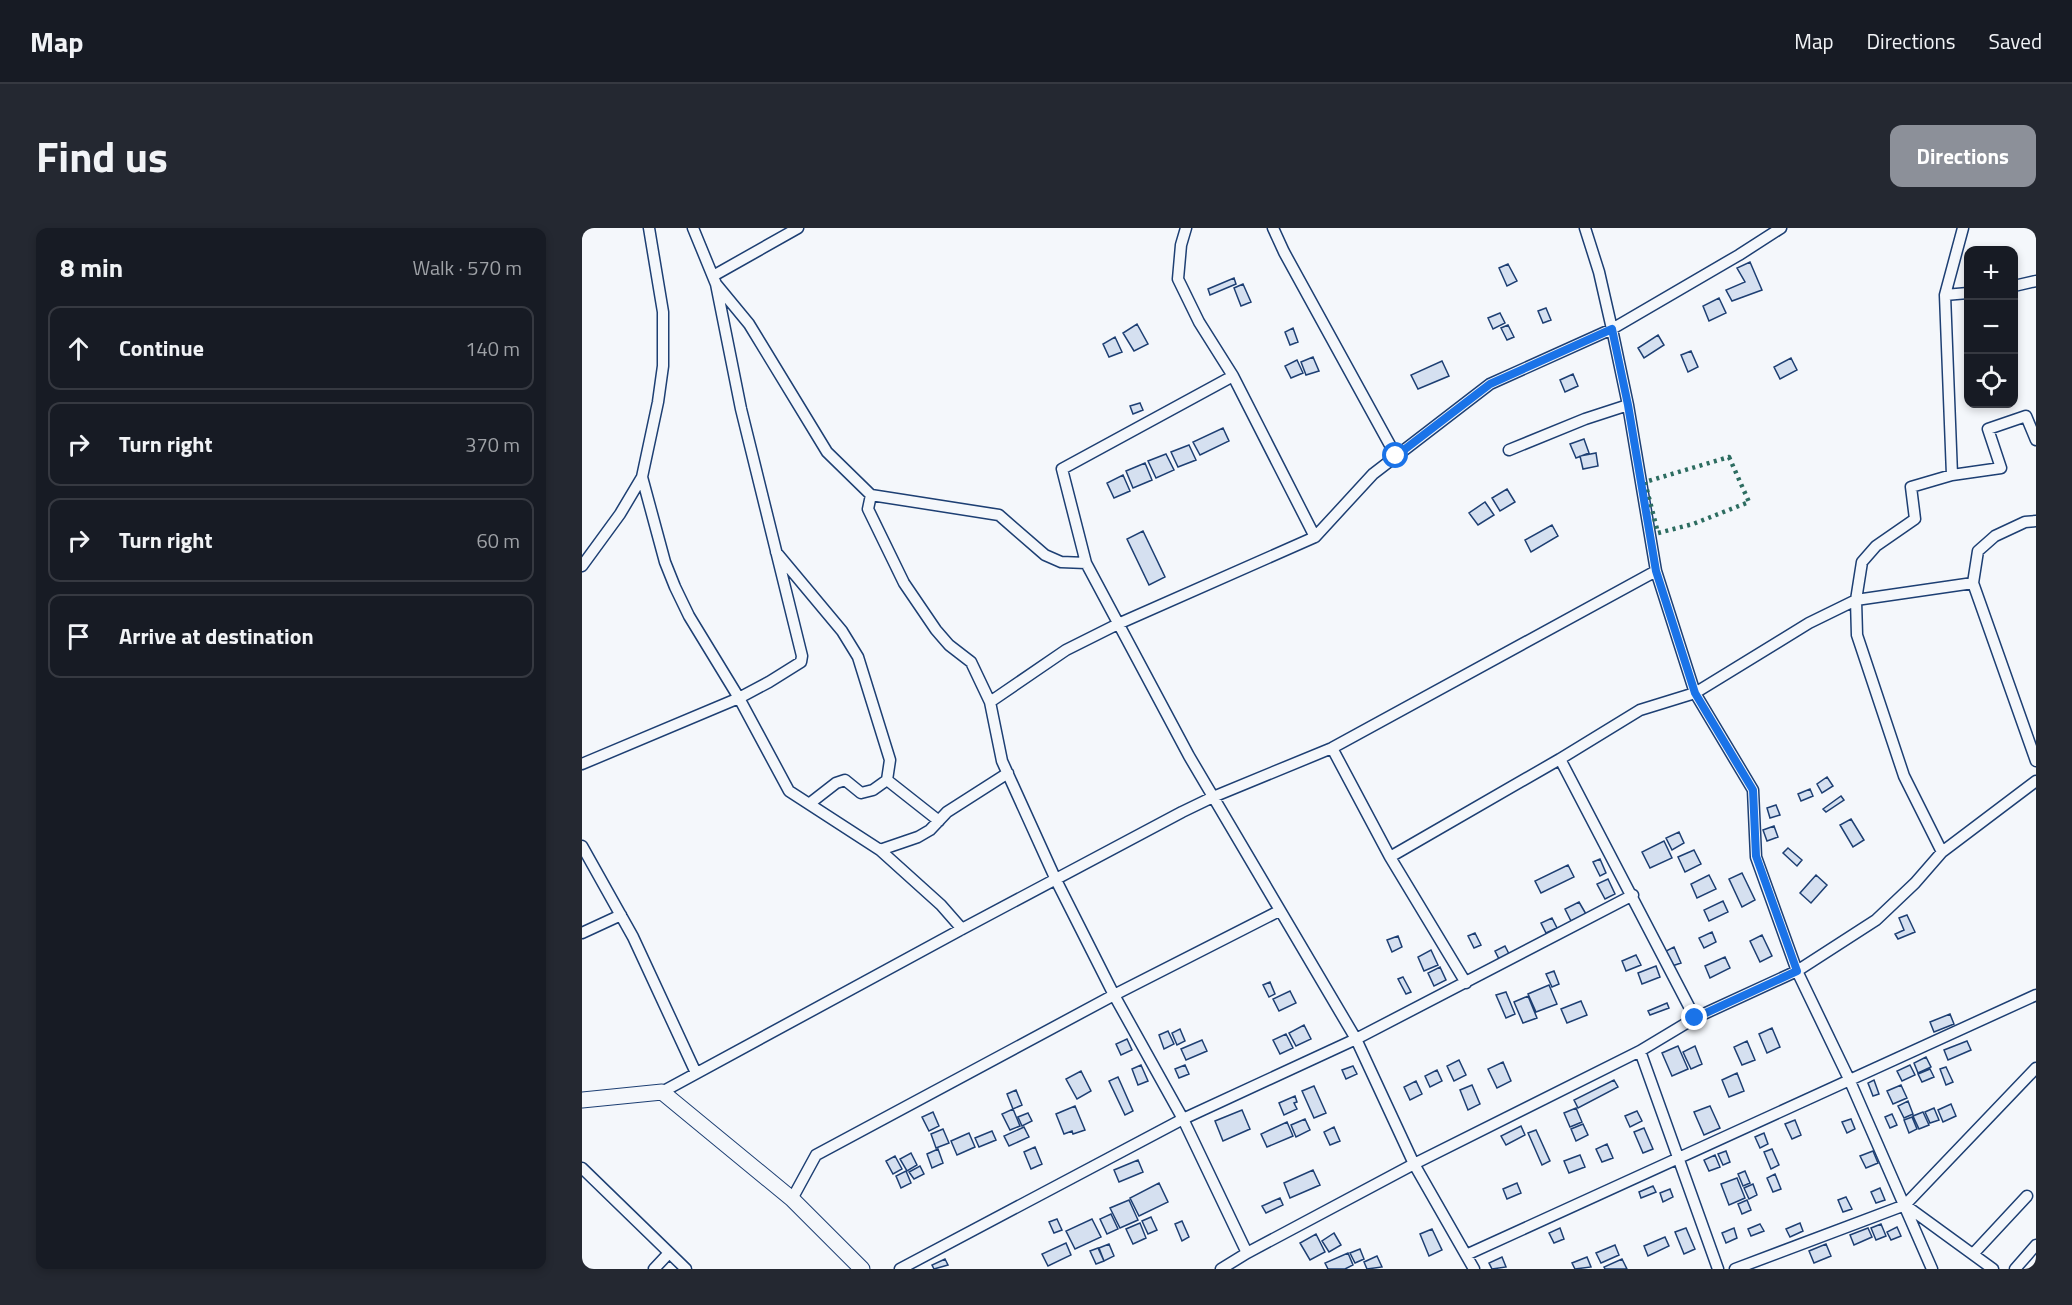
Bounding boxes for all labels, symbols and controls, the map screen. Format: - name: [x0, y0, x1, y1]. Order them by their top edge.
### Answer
- text: Map: [30, 20, 84, 63]
- text: Map: [1794, 25, 1834, 57]
- text: Directions: [1867, 25, 1956, 57]
- text: Saved: [1989, 25, 2042, 57]
- text: Find us: [36, 124, 168, 188]
- button: Directions: [1890, 125, 2036, 187]
- map controls: [1964, 246, 2018, 408]
- button: +: [1964, 246, 2018, 300]
- text: 8 min: [60, 248, 123, 287]
- text: Walk · 570 m: [413, 252, 522, 283]
- button: −: [1964, 300, 2018, 354]
- text: Continue: [119, 331, 204, 365]
- icon: ahead: [62, 332, 95, 365]
- text: 140 m: [465, 333, 520, 364]
- button: locate: [1964, 354, 2018, 408]
- text: Turn right: [119, 427, 213, 461]
- icon: right: [62, 428, 95, 461]
- text: 370 m: [465, 429, 520, 460]
- route start: [1382, 442, 1408, 468]
- text: Turn right: [119, 523, 213, 557]
- icon: right: [62, 524, 95, 557]
- text: 60 m: [476, 525, 520, 556]
- text: Arrive at destination: [119, 619, 314, 653]
- icon: arrive: [62, 620, 95, 653]
- route end: [1681, 1004, 1707, 1030]

